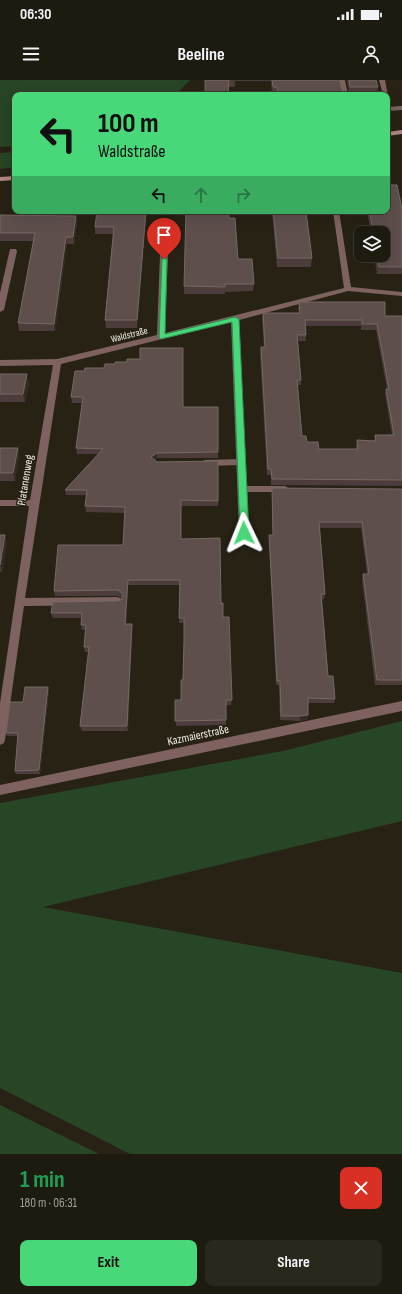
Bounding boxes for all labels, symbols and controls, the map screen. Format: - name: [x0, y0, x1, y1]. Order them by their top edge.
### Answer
- text: 06:30: [20, 5, 51, 24]
- icon: menu: [20, 43, 42, 65]
- icon: person: [360, 43, 382, 65]
- text: Beeline: [177, 44, 225, 65]
- text: 100 m: [98, 107, 159, 140]
- icon: left: [32, 108, 84, 160]
- text: Waldstraße: [98, 141, 166, 162]
- icon: left: [148, 184, 170, 206]
- icon: ahead: [190, 184, 212, 206]
- icon: right: [232, 184, 254, 206]
- pin: [147, 218, 181, 259]
- icon: arrive: [153, 224, 175, 246]
- map controls: [354, 226, 390, 262]
- button: layers: [354, 226, 390, 262]
- street label: Waldstraße: [110, 325, 149, 345]
- street label: Platanenweg: [14, 453, 37, 507]
- position arrow: [223, 512, 265, 554]
- street label: Kazmaierstraße: [166, 722, 230, 749]
- text: 1 min: [20, 1165, 65, 1194]
- button: close: [340, 1167, 382, 1209]
- text: 180 m · 06:31: [20, 1195, 77, 1211]
- button: Exit: [20, 1240, 197, 1286]
- button: Share: [205, 1240, 382, 1286]

